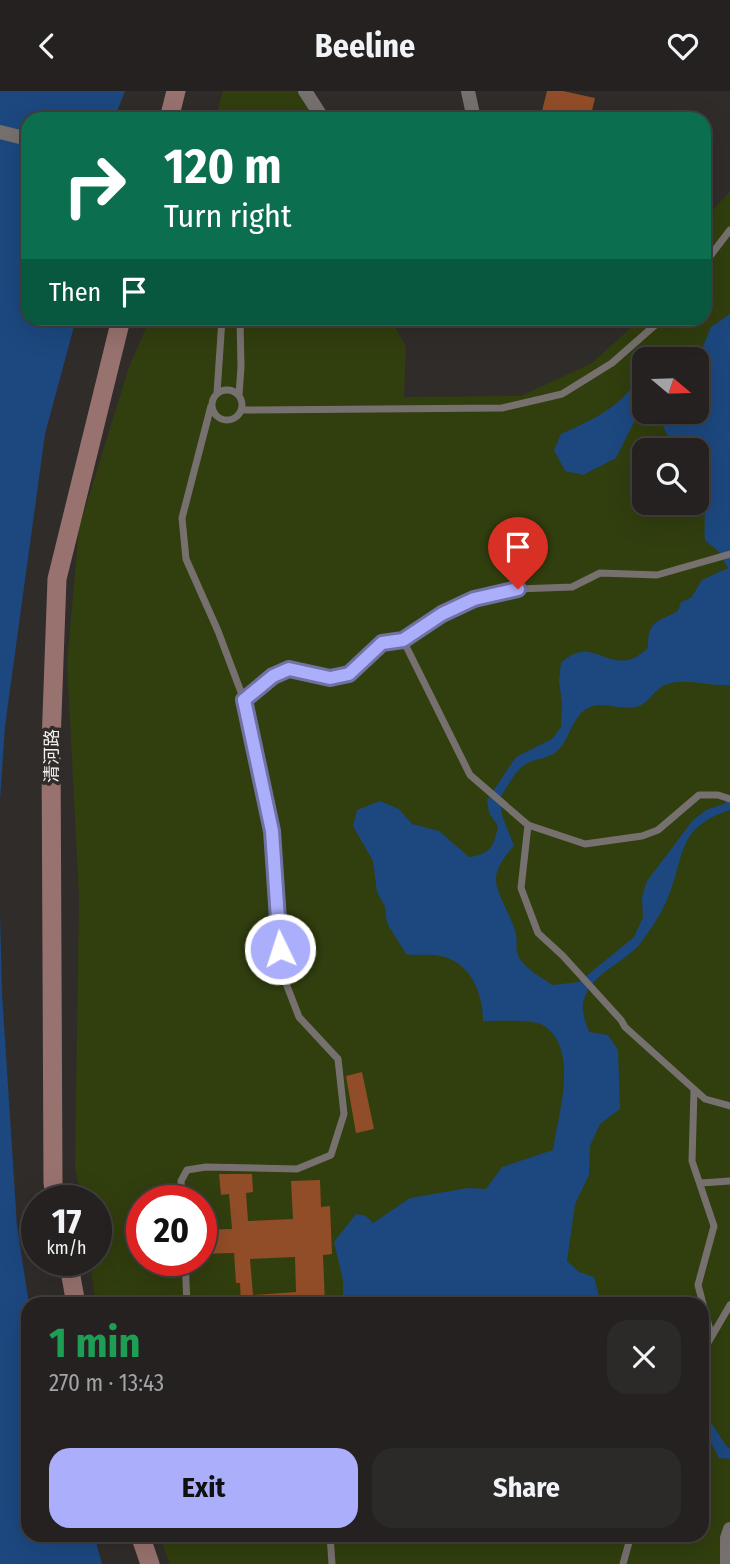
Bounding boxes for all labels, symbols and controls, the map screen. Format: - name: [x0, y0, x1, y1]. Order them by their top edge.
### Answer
- icon: back: [28, 27, 66, 65]
- text: Beeline: [315, 27, 415, 65]
- icon: heart: [664, 27, 702, 65]
- text: 120 m: [164, 137, 282, 196]
- icon: right: [49, 140, 140, 231]
- text: Turn right: [164, 197, 291, 235]
- icon: arrive: [115, 273, 153, 311]
- text: Then: [49, 277, 101, 308]
- north arrow: [632, 347, 709, 423]
- map controls: [632, 347, 709, 515]
- button: search: [632, 438, 709, 515]
- pin: [488, 517, 548, 589]
- icon: arrive: [499, 528, 537, 566]
- street label: 清河路: [41, 729, 63, 783]
- position arrow: [243, 912, 317, 986]
- speed limit sign: 20: [126, 1185, 217, 1276]
- text: 17: [52, 1200, 81, 1242]
- text: km/h: [46, 1237, 87, 1259]
- text: 1 min: [49, 1318, 140, 1368]
- button: close: [607, 1320, 681, 1394]
- text: 270 m · 13:43: [49, 1369, 164, 1397]
- button: Exit: [49, 1448, 358, 1528]
- button: Share: [372, 1448, 681, 1528]

